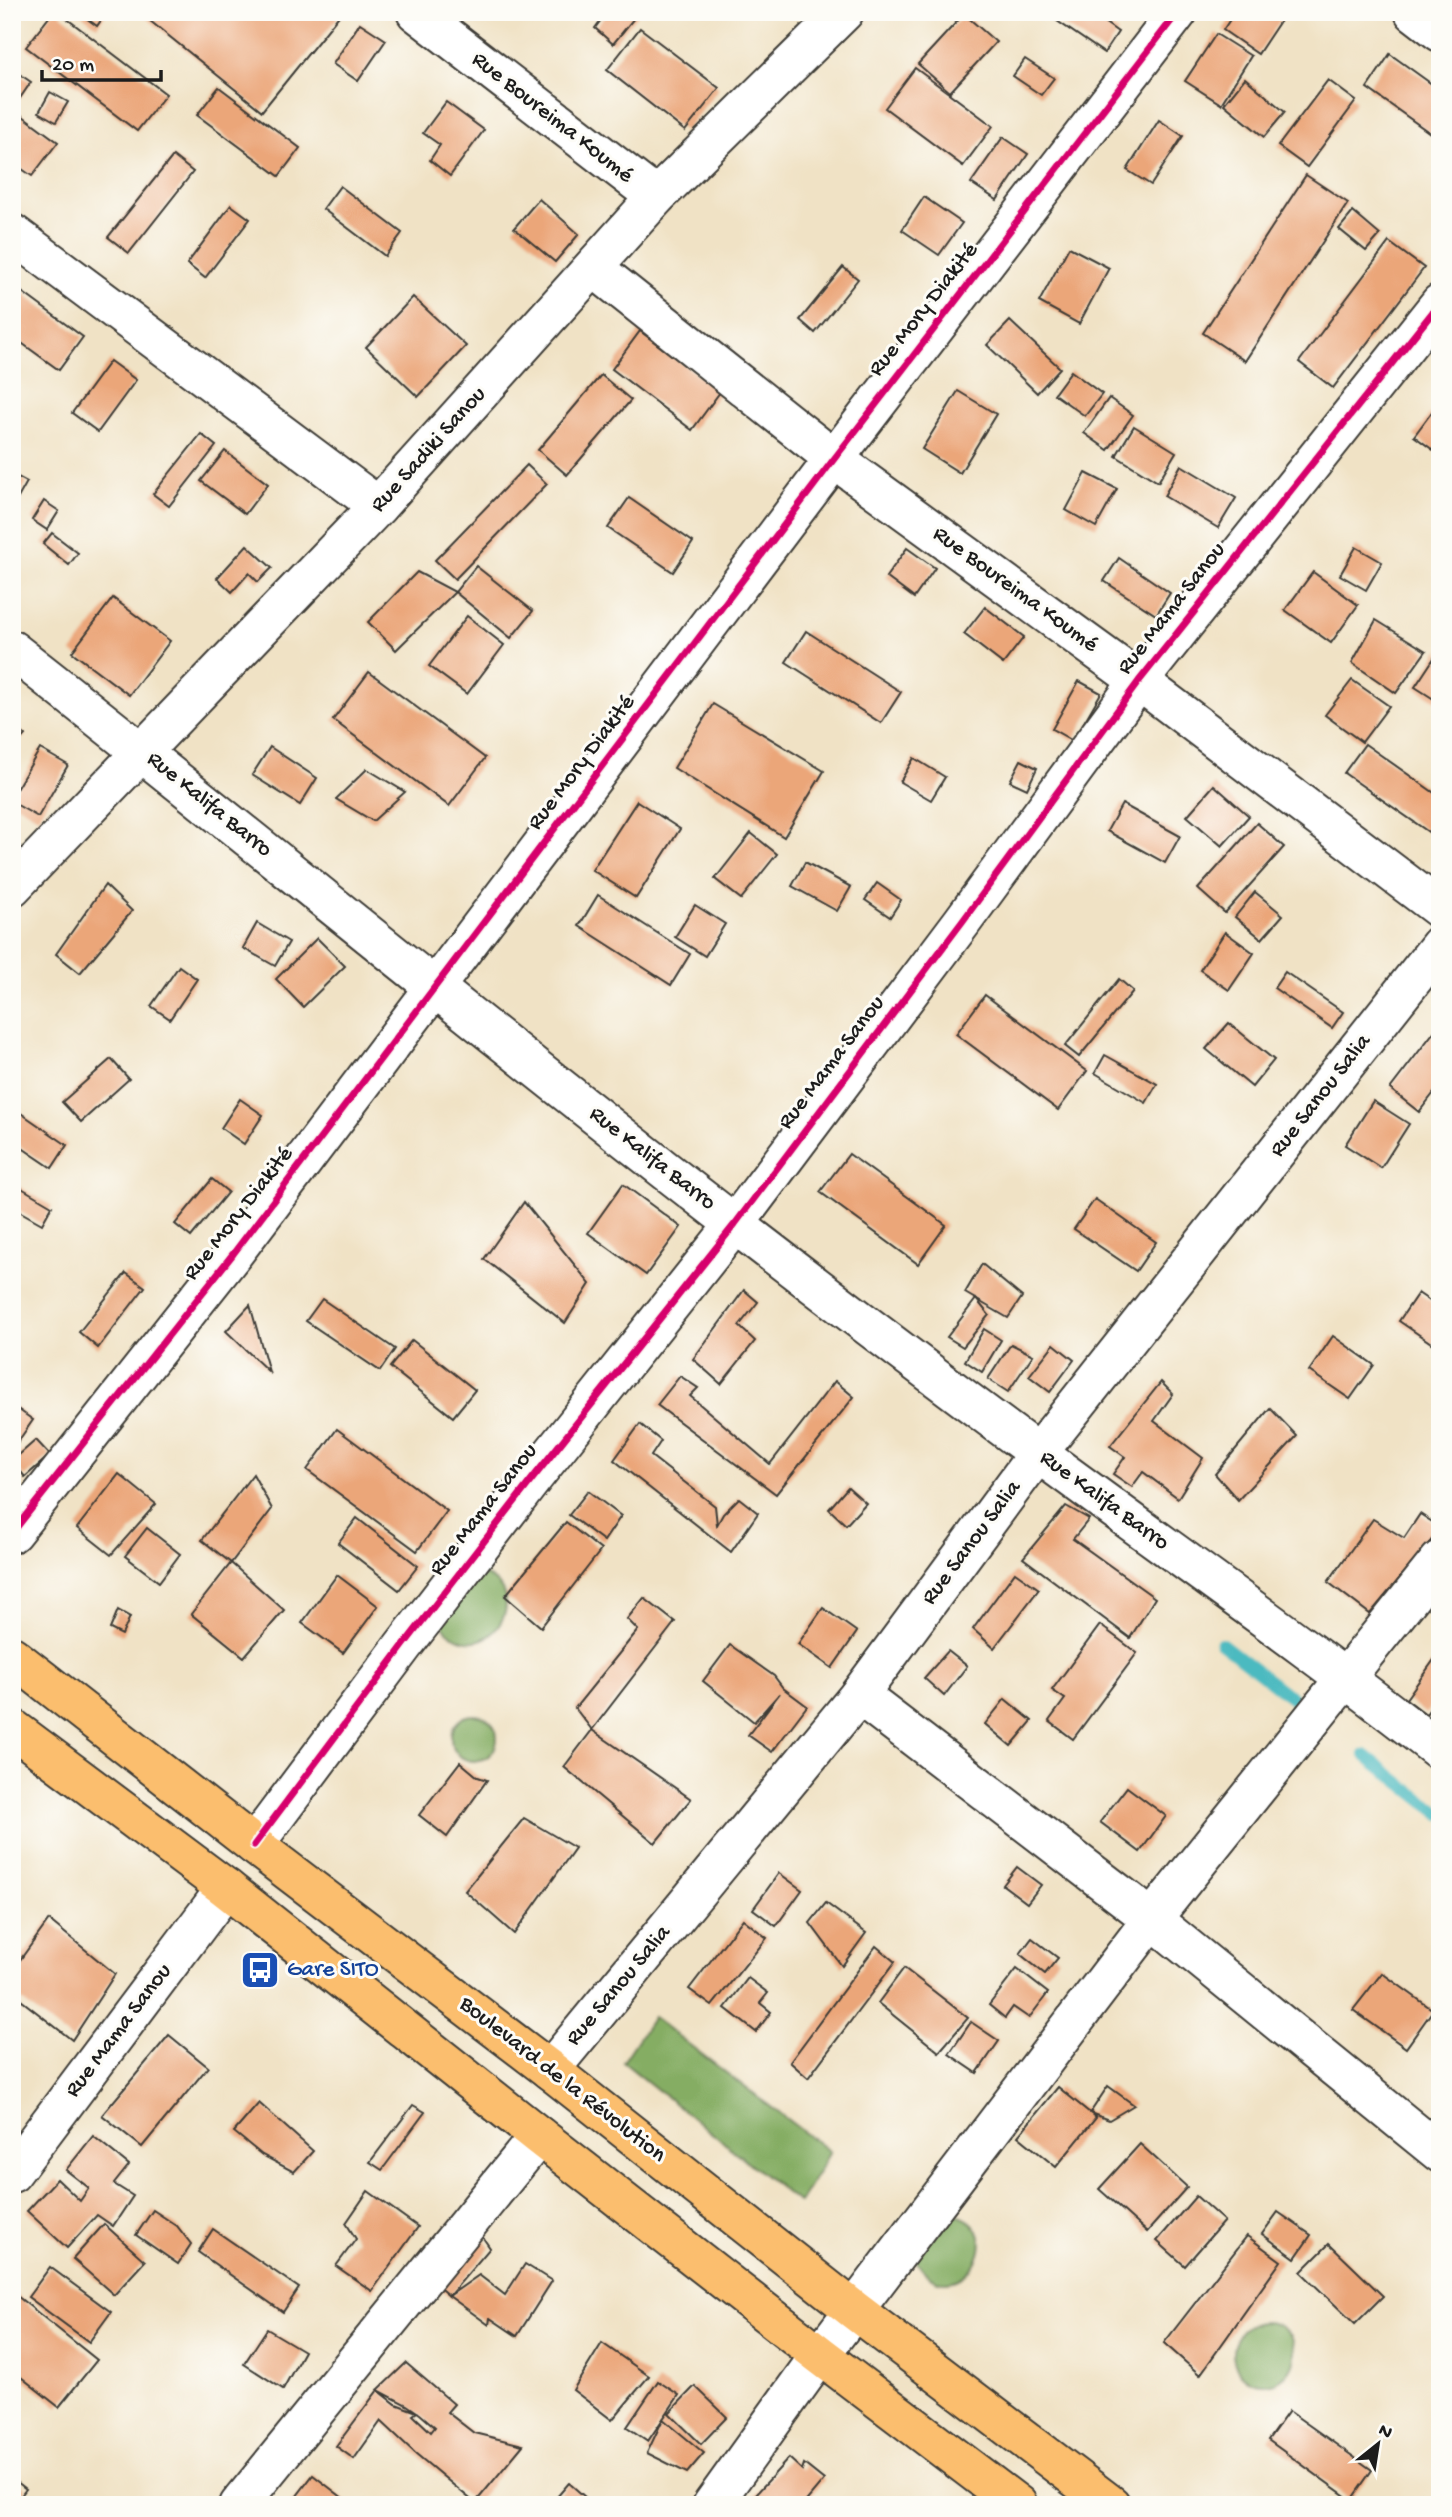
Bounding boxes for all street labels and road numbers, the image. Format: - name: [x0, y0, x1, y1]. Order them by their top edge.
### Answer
- street label: Rue Boureima Koumé: [466, 46, 639, 190]
- street label: Rue Mory Diakité: [863, 237, 985, 382]
- street label: Rue Sadiki Sanou: [365, 381, 493, 518]
- street label: Rue Boureima Koumé: [927, 521, 1104, 660]
- street label: Rue Mama Sanou: [1112, 537, 1232, 681]
- street label: Rue Mory Diakité: [522, 689, 642, 836]
- street label: Rue Kalifa Barro: [141, 746, 277, 864]
- street label: Rue Mama Sanou: [773, 991, 891, 1135]
- street label: Rue Sanou Salia: [1265, 1028, 1378, 1163]
- street label: Rue Kalifa Barro: [583, 1101, 721, 1217]
- street label: Rue Mory Diakité: [178, 1141, 300, 1286]
- street label: Rue Mama Sanou: [424, 1438, 544, 1582]
- street label: Rue Kalifa Barro: [1034, 1445, 1174, 1557]
- street label: Rue Sanou Salia: [916, 1474, 1028, 1611]
- street label: Rue Sanou Salia: [561, 1919, 678, 2052]
- street label: Rue Mama Sanou: [60, 1959, 178, 2103]
- street label: Boulevard de la Révolution: [453, 1990, 671, 2169]

